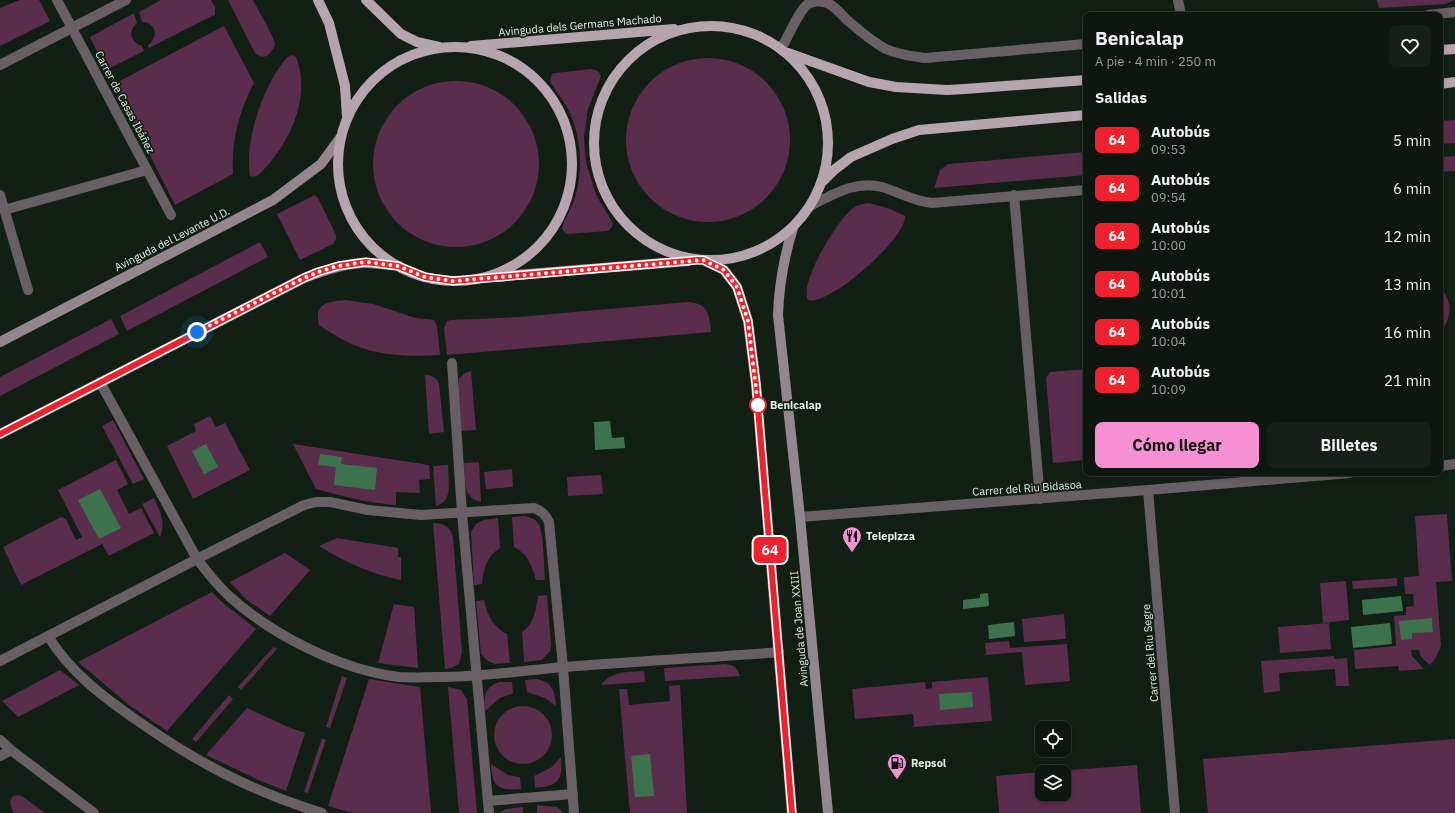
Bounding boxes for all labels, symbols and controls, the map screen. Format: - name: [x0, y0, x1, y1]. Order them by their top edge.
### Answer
- street label: Avinguda dels Germans Machado: [498, 11, 662, 39]
- button: heart: [1389, 25, 1431, 67]
- text: Benicalap: [1095, 26, 1184, 50]
- street label: Carrer de Casas Ibáñez: [92, 48, 158, 156]
- text: A pie · 4 min · 250 m: [1095, 53, 1216, 70]
- text: Salidas: [1095, 88, 1147, 107]
- text: Autobús: [1151, 122, 1210, 141]
- text: 64: [1109, 131, 1125, 149]
- text: 5 min: [1393, 131, 1431, 150]
- text: 09:53: [1151, 141, 1186, 158]
- text: Autobús: [1151, 170, 1210, 189]
- text: 64: [1109, 179, 1125, 197]
- text: 6 min: [1393, 179, 1431, 198]
- text: 09:54: [1151, 189, 1186, 206]
- street label: Avinguda del Levante U.D.: [112, 204, 232, 274]
- text: Autobús: [1151, 218, 1210, 237]
- text: 64: [1109, 227, 1125, 245]
- text: 12 min: [1384, 227, 1431, 246]
- text: 10:00: [1151, 237, 1186, 254]
- text: Autobús: [1151, 266, 1210, 285]
- text: 64: [1109, 275, 1125, 293]
- text: 13 min: [1384, 275, 1431, 294]
- text: 10:01: [1151, 285, 1186, 302]
- text: Autobús: [1151, 314, 1210, 333]
- your location: [187, 322, 207, 342]
- text: 64: [1109, 323, 1125, 341]
- text: 16 min: [1384, 323, 1431, 342]
- text: 10:04: [1151, 333, 1186, 350]
- text: Autobús: [1151, 362, 1210, 381]
- text: 64: [1109, 371, 1125, 389]
- text: 21 min: [1384, 371, 1431, 390]
- text: 10:09: [1151, 381, 1186, 398]
- marker: Benicalap: [749, 396, 767, 414]
- place label: Benicalap: [770, 398, 822, 412]
- button: Cómo llegar: [1095, 422, 1259, 468]
- button: Billetes: [1267, 422, 1431, 468]
- street label: Carrer del Riu Bidasoa: [972, 477, 1082, 499]
- restaurant icon: Telepizza: [841, 525, 863, 553]
- place label: Telepizza: [866, 529, 915, 543]
- line badge: 64: [752, 537, 788, 563]
- text: 64: [762, 541, 778, 559]
- street label: Avinguda de Joan XXIII: [787, 570, 811, 688]
- street label: Carrer del Riu Segre: [1139, 603, 1161, 703]
- map controls: [1035, 721, 1071, 801]
- button: locate: [1035, 721, 1071, 757]
- fuel station icon: Repsol: [886, 752, 908, 780]
- place label: Repsol: [911, 756, 947, 770]
- button: layers: [1035, 765, 1071, 801]

